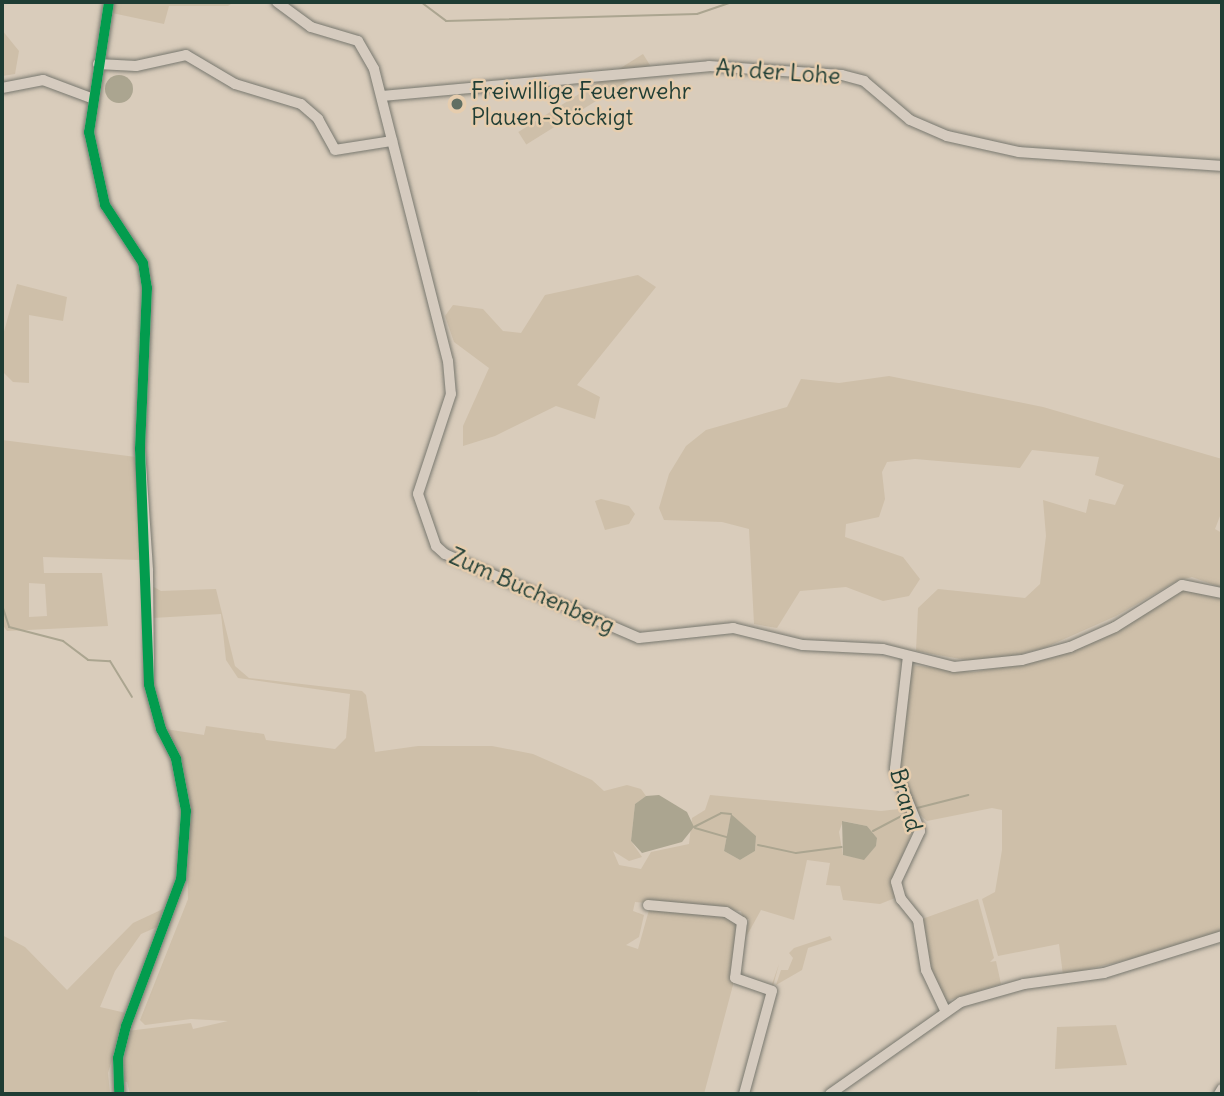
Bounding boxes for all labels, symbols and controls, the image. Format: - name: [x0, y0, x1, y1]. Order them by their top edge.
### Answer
- street label: An der Lohe: [715, 54, 841, 90]
- place label: Freiwillige Feuerwehr Plauen-Stöckigt: [471, 77, 691, 131]
- marker: Freiwillige Feuerwehr Plauen-Stöckigt: [449, 96, 465, 112]
- street label: Zum Buchenberg: [445, 542, 619, 640]
- street label: Brand: [884, 765, 928, 835]

